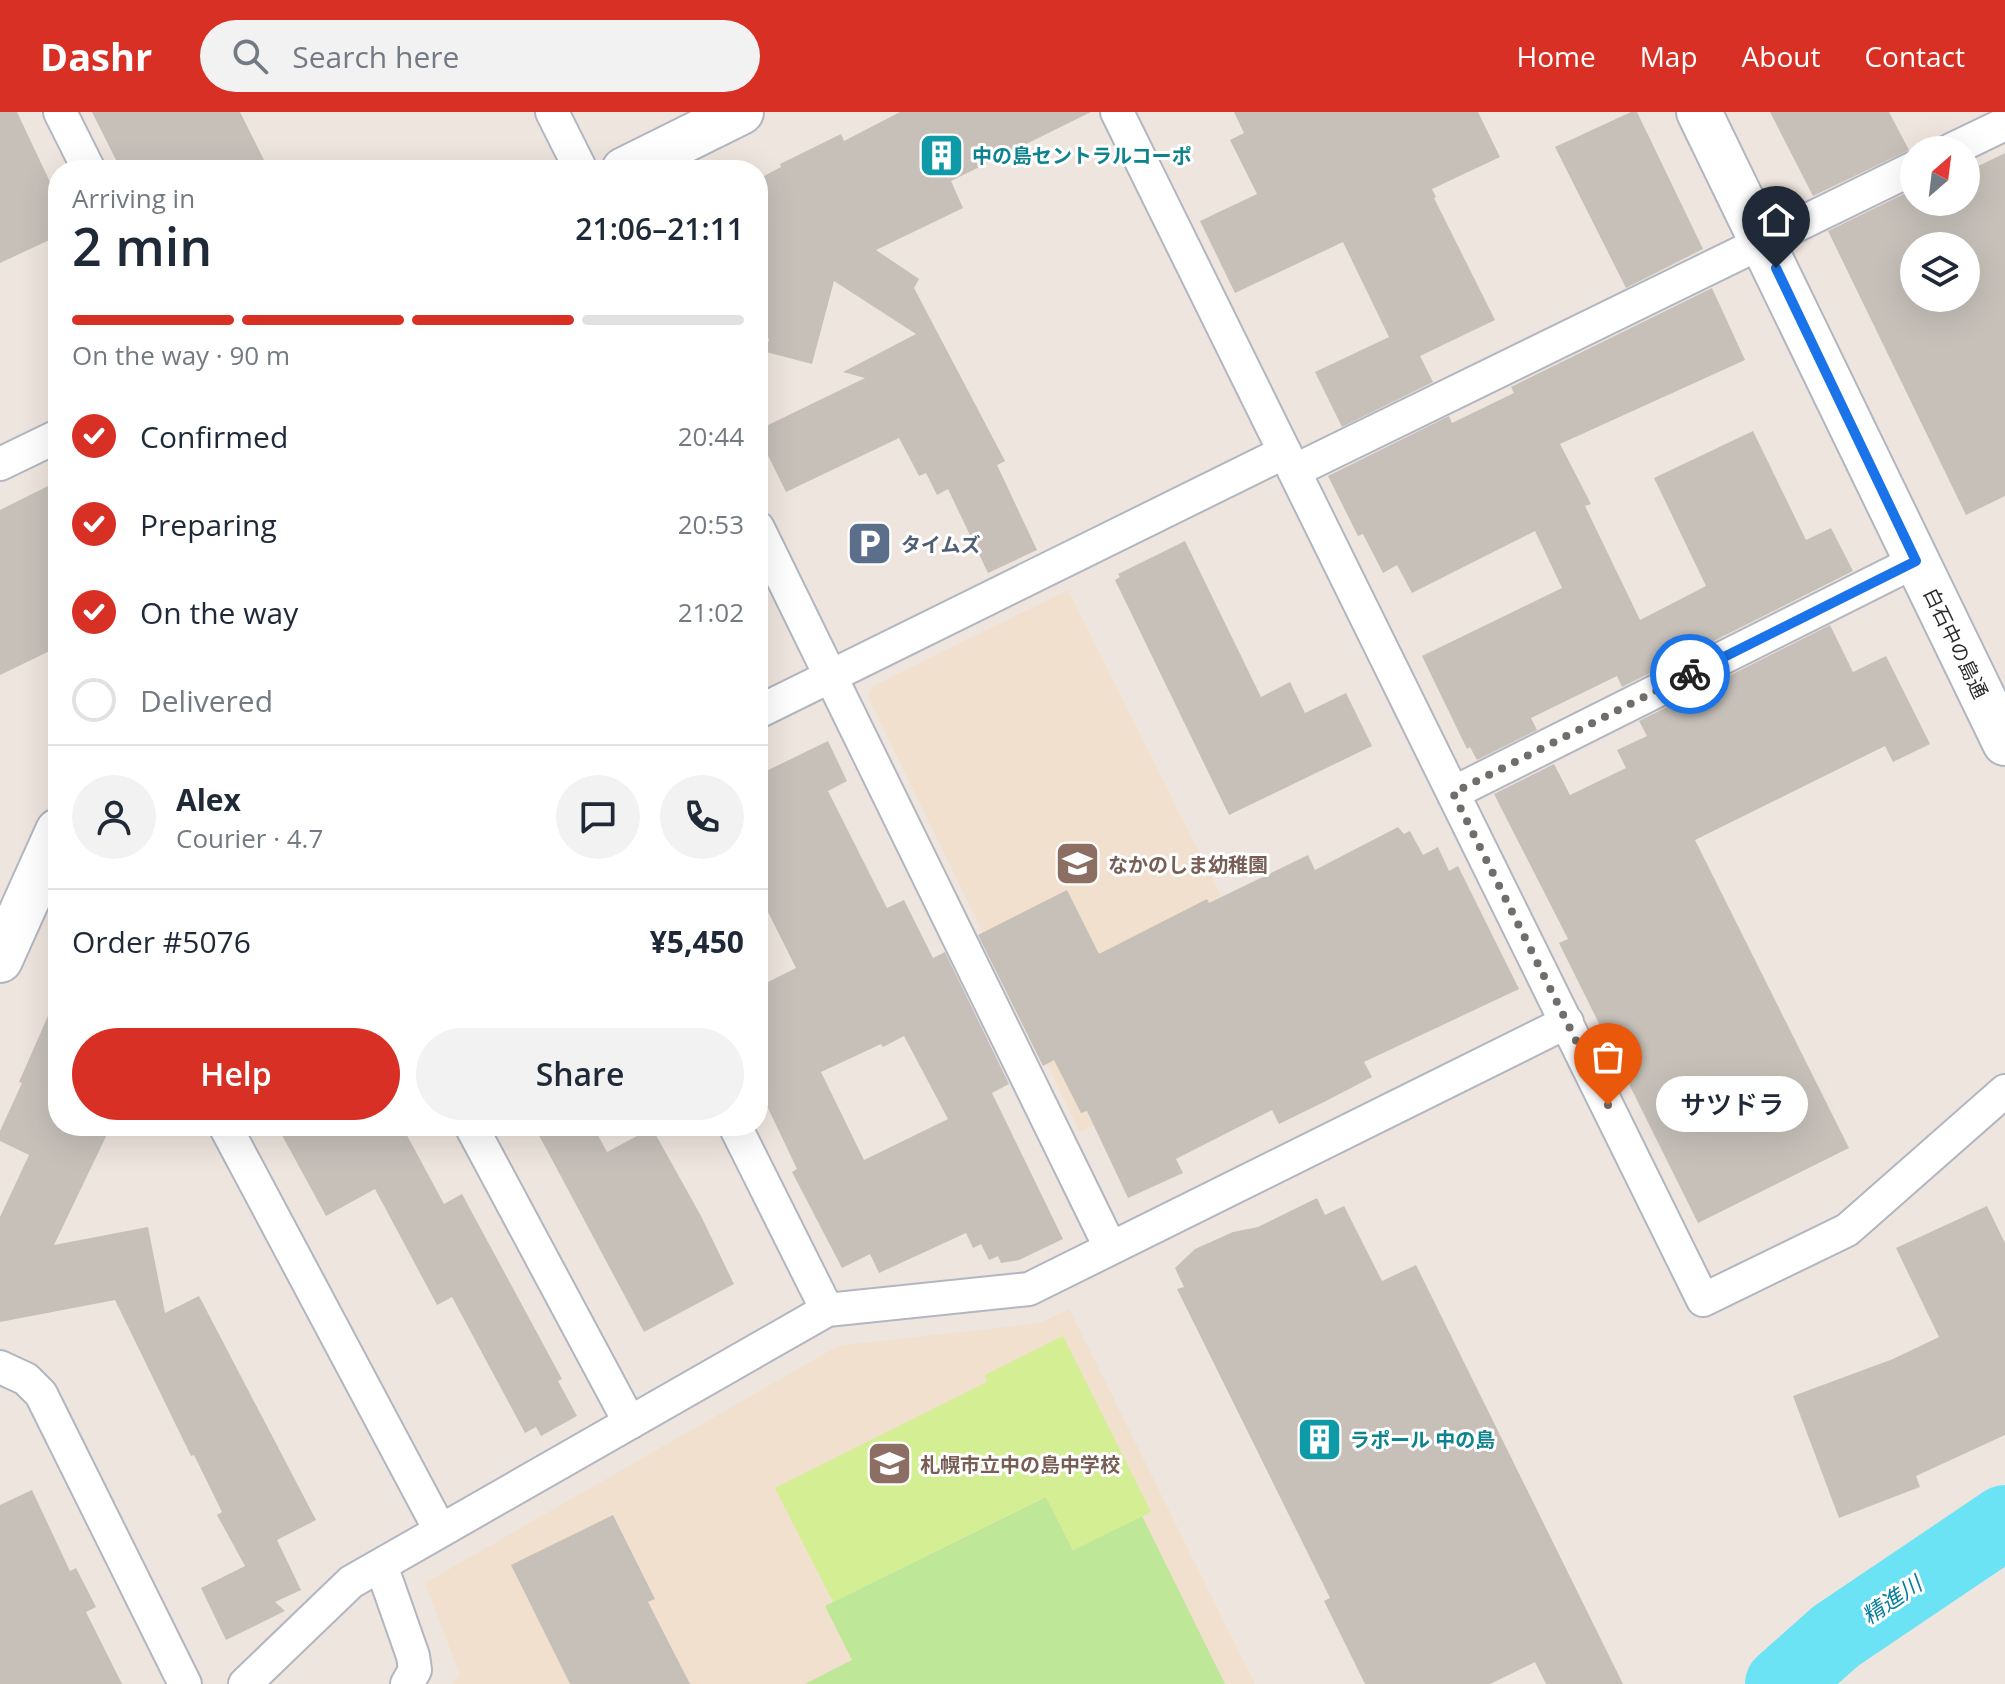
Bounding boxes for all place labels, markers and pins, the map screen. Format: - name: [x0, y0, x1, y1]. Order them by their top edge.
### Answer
- building icon: 中の島セントラルコーポ: [917, 131, 965, 179]
- place label: 中の島セントラルコーポ: [972, 142, 1192, 169]
- pin: [1742, 186, 1810, 268]
- parking icon: タイムズ: [846, 520, 894, 568]
- place label: タイムズ: [901, 531, 981, 558]
- school or university icon: なかのしま幼稚園: [1053, 840, 1101, 888]
- place label: なかのしま幼稚園: [1108, 851, 1268, 878]
- pin: [1574, 1023, 1642, 1105]
- callout: サツドラ: [1656, 1077, 1808, 1133]
- building icon: ラポール 中の島: [1295, 1415, 1343, 1463]
- place label: ラポール 中の島: [1350, 1426, 1495, 1453]
- school or university icon: 札幌市立中の島中学校: [865, 1440, 913, 1488]
- place label: 札幌市立中の島中学校: [920, 1451, 1120, 1478]

